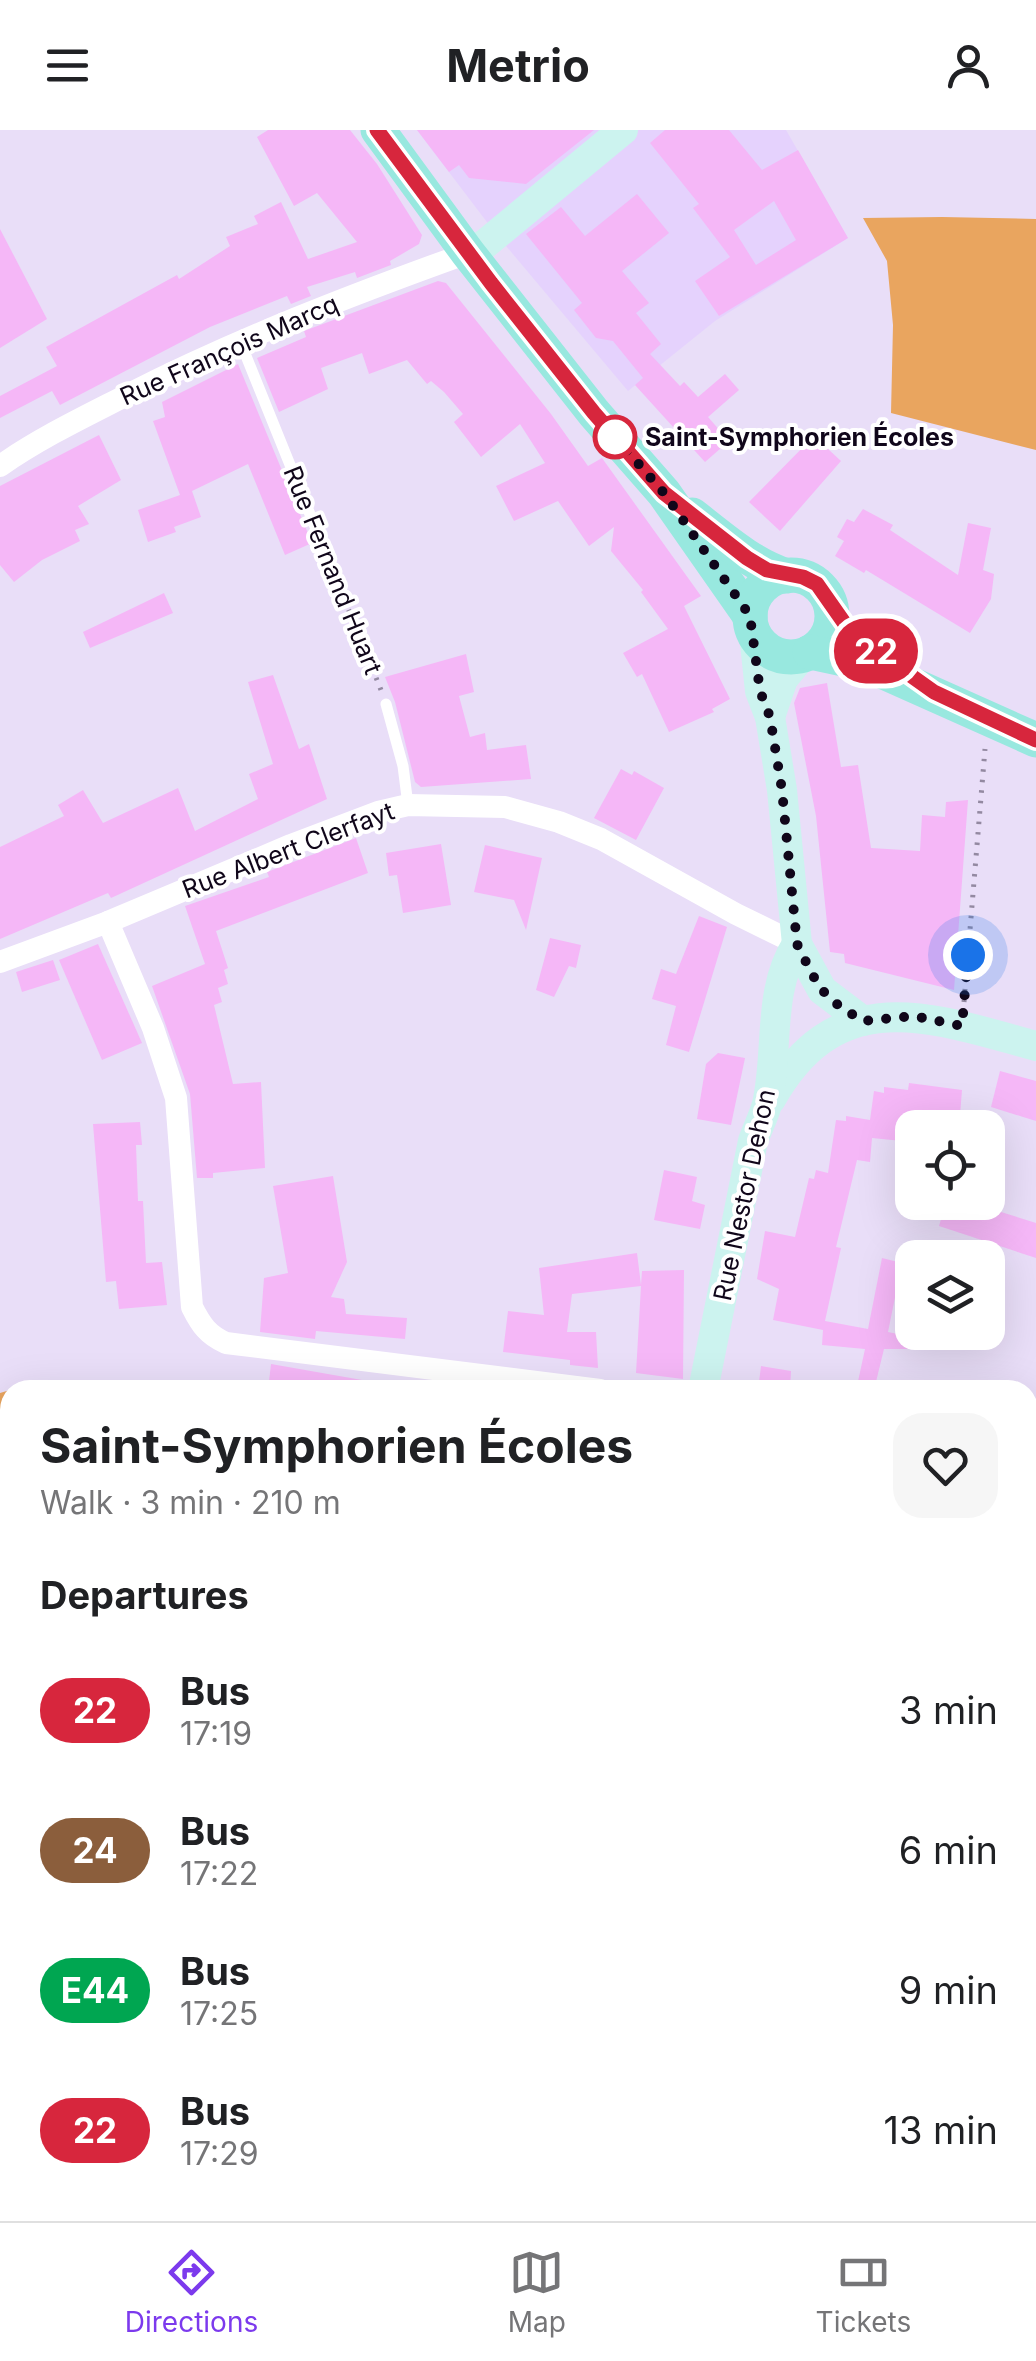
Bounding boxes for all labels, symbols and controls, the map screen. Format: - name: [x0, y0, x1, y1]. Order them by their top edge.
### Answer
- icon: menu: [40, 38, 95, 93]
- text: Metrio: [446, 38, 590, 93]
- icon: person: [941, 38, 996, 93]
- street label: Rue François Marcq: [115, 288, 343, 412]
- marker: Saint-Symphorien Écoles: [594, 416, 636, 458]
- place label: Saint-Symphorien Écoles: [645, 421, 954, 452]
- street label: Rue Fernand Huart: [278, 461, 388, 679]
- line badge: 22: [831, 618, 921, 684]
- text: 22: [854, 630, 898, 672]
- street label: Rue Albert Clerfayt: [178, 796, 398, 904]
- your location: [943, 930, 993, 980]
- street label: Rue Nestor Dehon: [707, 1086, 781, 1304]
- map controls: [895, 1110, 1005, 1350]
- button: locate: [895, 1110, 1005, 1220]
- button: layers: [895, 1240, 1005, 1350]
- button: heart: [893, 1413, 998, 1518]
- text: Saint-Symphorien Écoles: [40, 1416, 633, 1475]
- text: Walk · 3 min · 210 m: [40, 1483, 341, 1522]
- text: Departures: [40, 1572, 249, 1618]
- text: Bus: [180, 1668, 250, 1714]
- text: 3 min: [899, 1687, 998, 1733]
- text: 22: [73, 1689, 117, 1731]
- text: 17:19: [180, 1714, 252, 1753]
- text: Bus: [180, 1808, 250, 1854]
- text: 6 min: [899, 1827, 998, 1873]
- text: 24: [72, 1829, 118, 1871]
- text: 17:22: [180, 1854, 258, 1893]
- text: Bus: [180, 1948, 250, 1994]
- text: 9 min: [899, 1967, 998, 2013]
- text: E44: [61, 1969, 129, 2011]
- text: 17:25: [180, 1994, 258, 2033]
- text: Bus: [180, 2088, 250, 2134]
- text: 13 min: [883, 2107, 998, 2153]
- text: 22: [73, 2109, 117, 2151]
- text: 17:29: [180, 2134, 259, 2173]
- tab: Directions: [125, 2245, 258, 2339]
- tab: Map: [508, 2245, 566, 2339]
- tab: Tickets: [816, 2245, 911, 2339]

